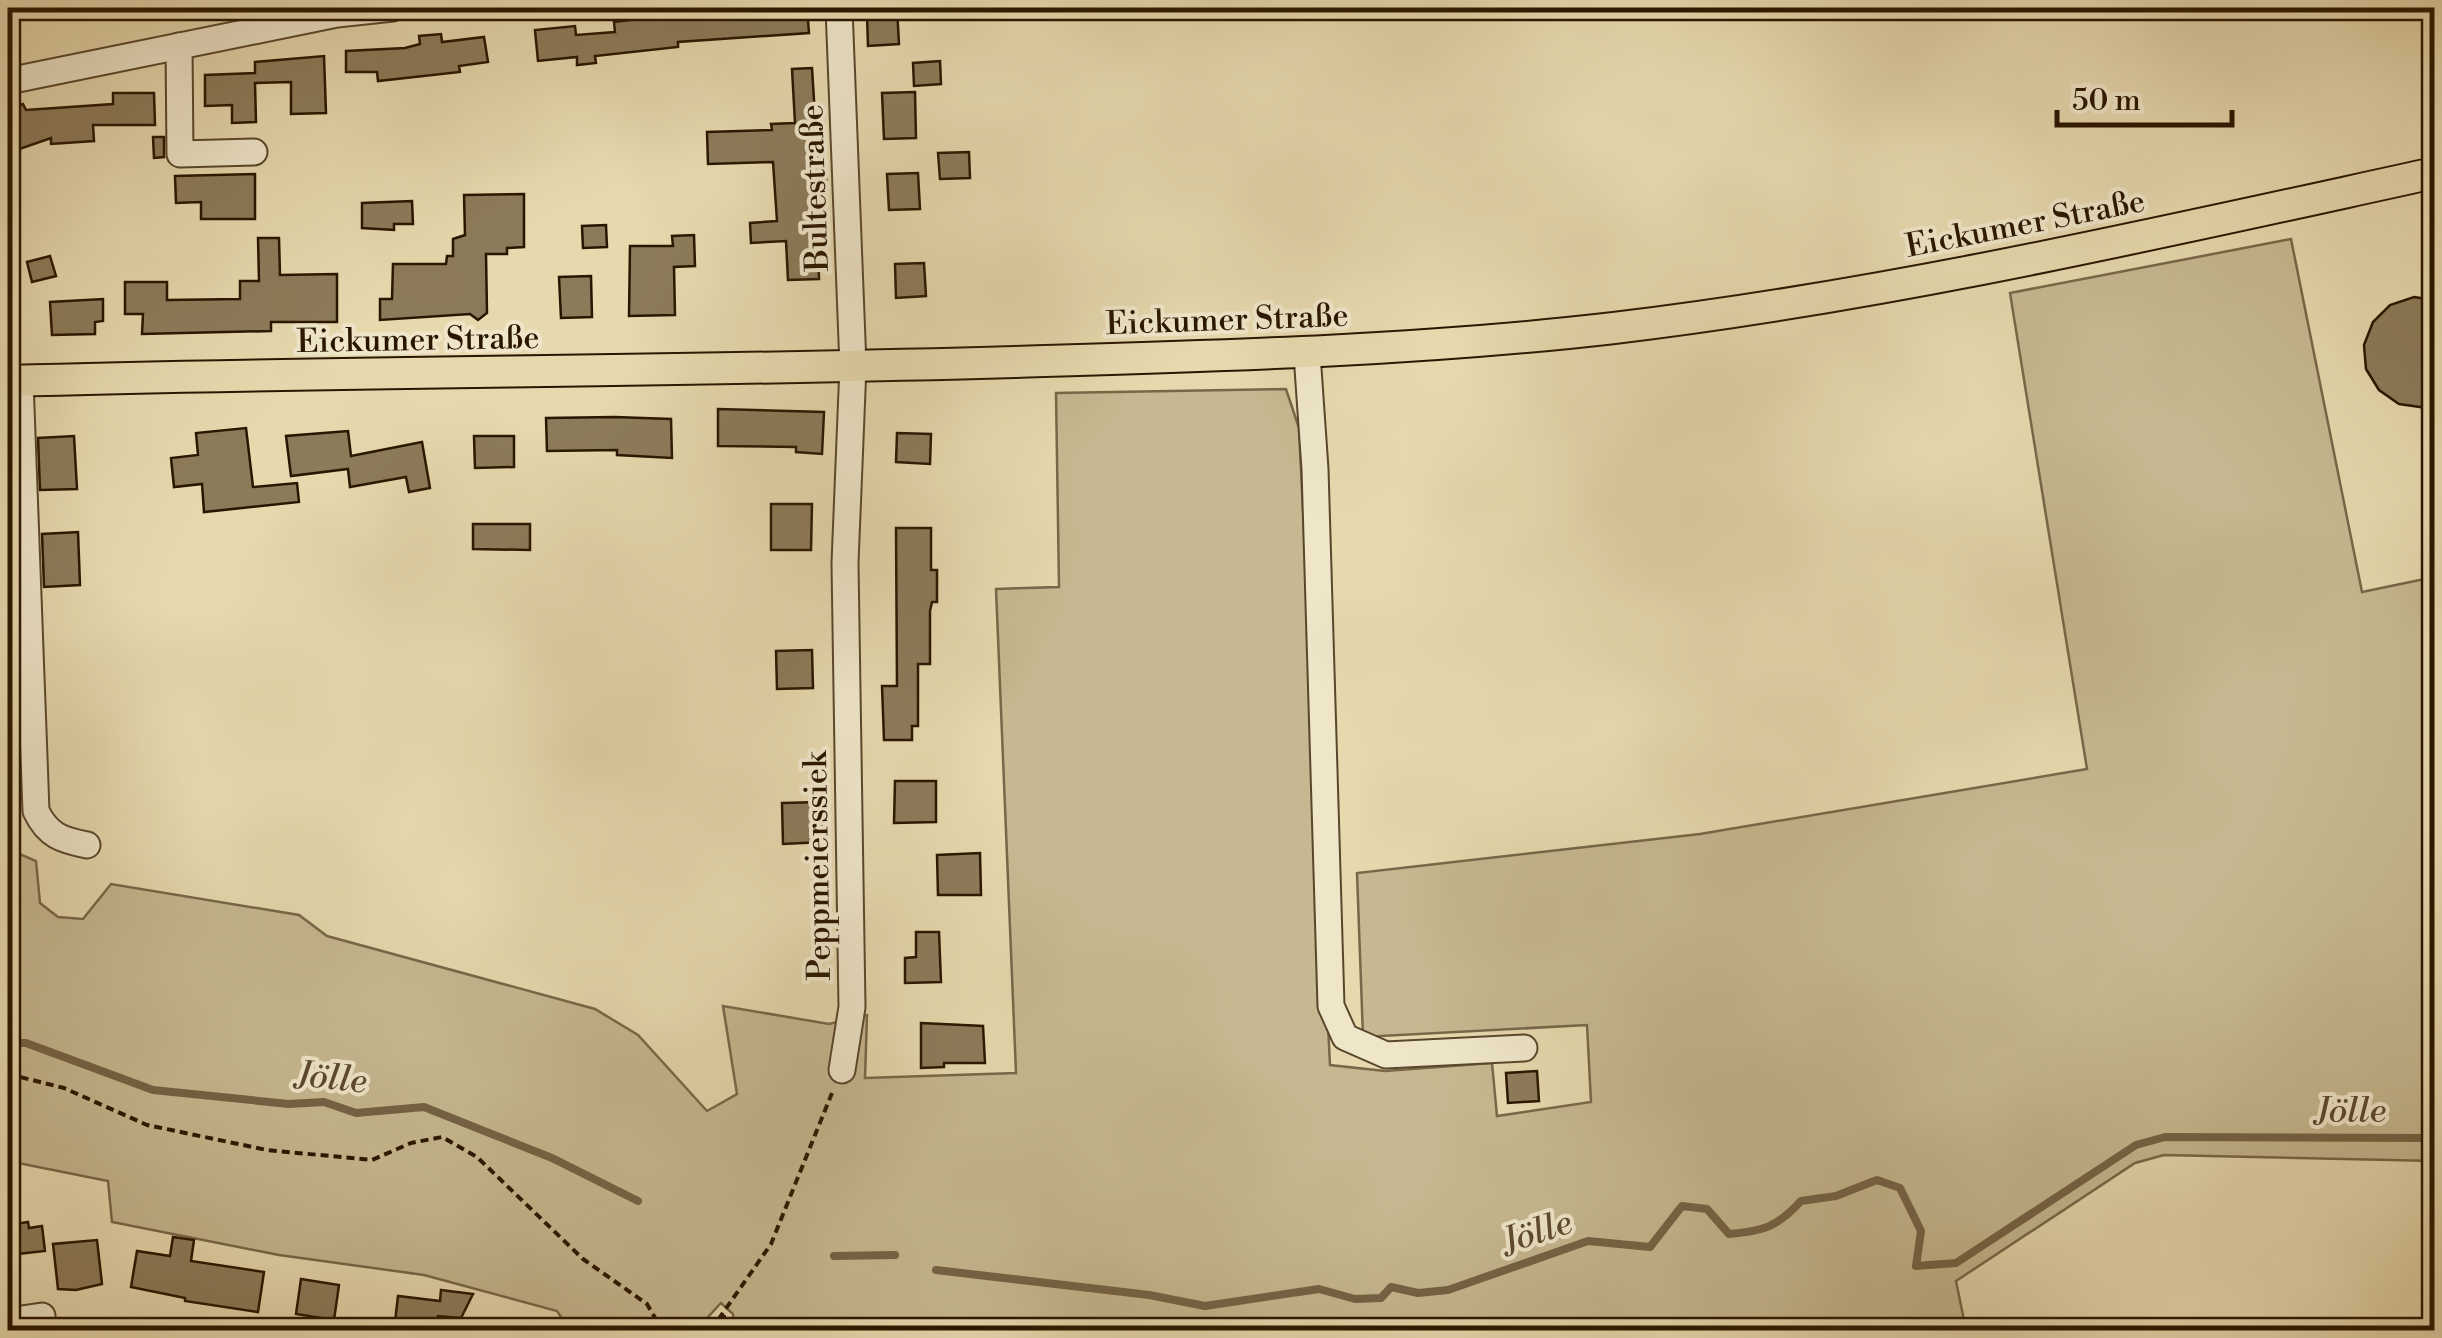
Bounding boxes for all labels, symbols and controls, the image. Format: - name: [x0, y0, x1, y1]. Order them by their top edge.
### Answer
- scale bar: [2057, 65, 2232, 127]
- text: 50 m: [2072, 82, 2141, 120]
- street label: Bultestraße: [792, 104, 838, 273]
- street label: Eickumer Straße: [1902, 181, 2148, 267]
- street label: Eickumer Straße: [1105, 296, 1349, 344]
- street label: Eickumer Straße: [296, 318, 540, 362]
- street label: Peppmeierssiek: [796, 749, 840, 981]
- water label: Jölle: [291, 1053, 369, 1104]
- water label: Jölle: [2312, 1090, 2386, 1133]
- water label: Jölle: [1494, 1201, 1577, 1265]

